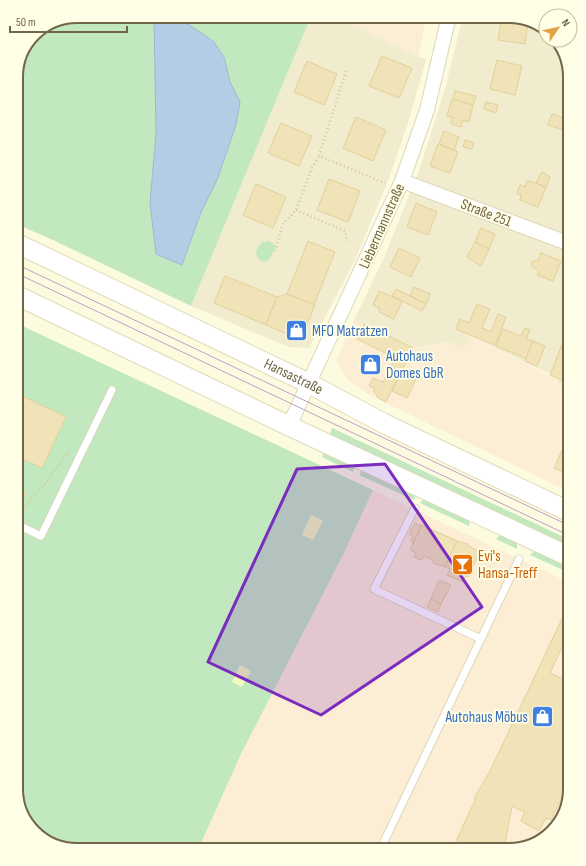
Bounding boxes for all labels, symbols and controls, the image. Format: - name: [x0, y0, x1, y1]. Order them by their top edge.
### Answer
- scale bar: [10, 8, 127, 34]
- north arrow: [538, 8, 578, 48]
- text: 50 m: [16, 15, 36, 30]
- text: N: [559, 17, 573, 29]
- street label: Liebermannstraße: [355, 180, 409, 272]
- street label: Straße 251: [458, 195, 515, 232]
- shop icon: MFO Matratzen: [284, 318, 310, 344]
- place label: MFO Matratzen: [312, 322, 388, 341]
- place label: Autohaus Domes GbR: [385, 347, 444, 383]
- shop icon: Autohaus Domes GbR: [358, 352, 384, 378]
- street label: Hansastraße: [261, 354, 326, 399]
- place label: Evi's Hansa-Treff: [478, 547, 538, 583]
- bar icon: Evi's Hansa-Treff: [449, 552, 475, 578]
- shop icon: Autohaus Möbus: [530, 704, 556, 730]
- place label: Autohaus Möbus: [444, 708, 528, 727]

